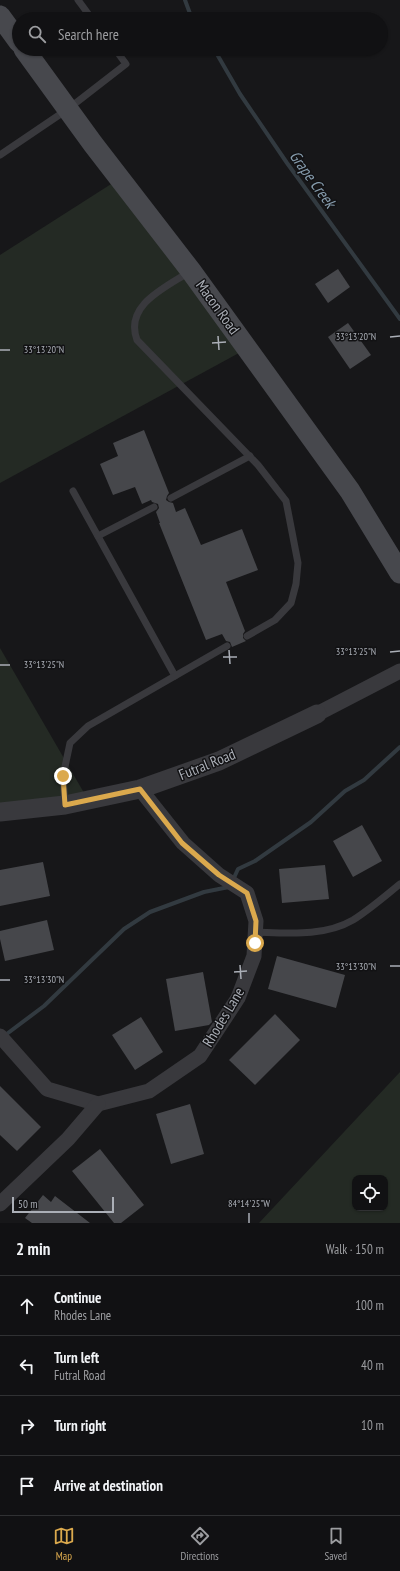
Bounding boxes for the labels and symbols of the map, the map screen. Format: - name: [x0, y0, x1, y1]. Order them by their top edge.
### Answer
- water label: Grape Creek: [285, 146, 342, 213]
- street label: Macon Road: [192, 276, 244, 338]
- text: 33°13'20"N: [336, 330, 376, 343]
- text: 33°13'20"N: [24, 343, 64, 356]
- text: 33°13'25"N: [336, 645, 376, 658]
- text: 33°13'25"N: [24, 658, 64, 671]
- street label: Futral Road: [176, 744, 238, 784]
- route end: [54, 767, 72, 785]
- route start: [246, 934, 264, 952]
- text: 33°13'30"N: [336, 960, 376, 973]
- text: 33°13'30"N: [24, 973, 64, 986]
- street label: Rhodes Lane: [198, 984, 248, 1050]
- scale bar: [12, 1195, 114, 1214]
- text: 84°14'25"W: [228, 1197, 270, 1210]

